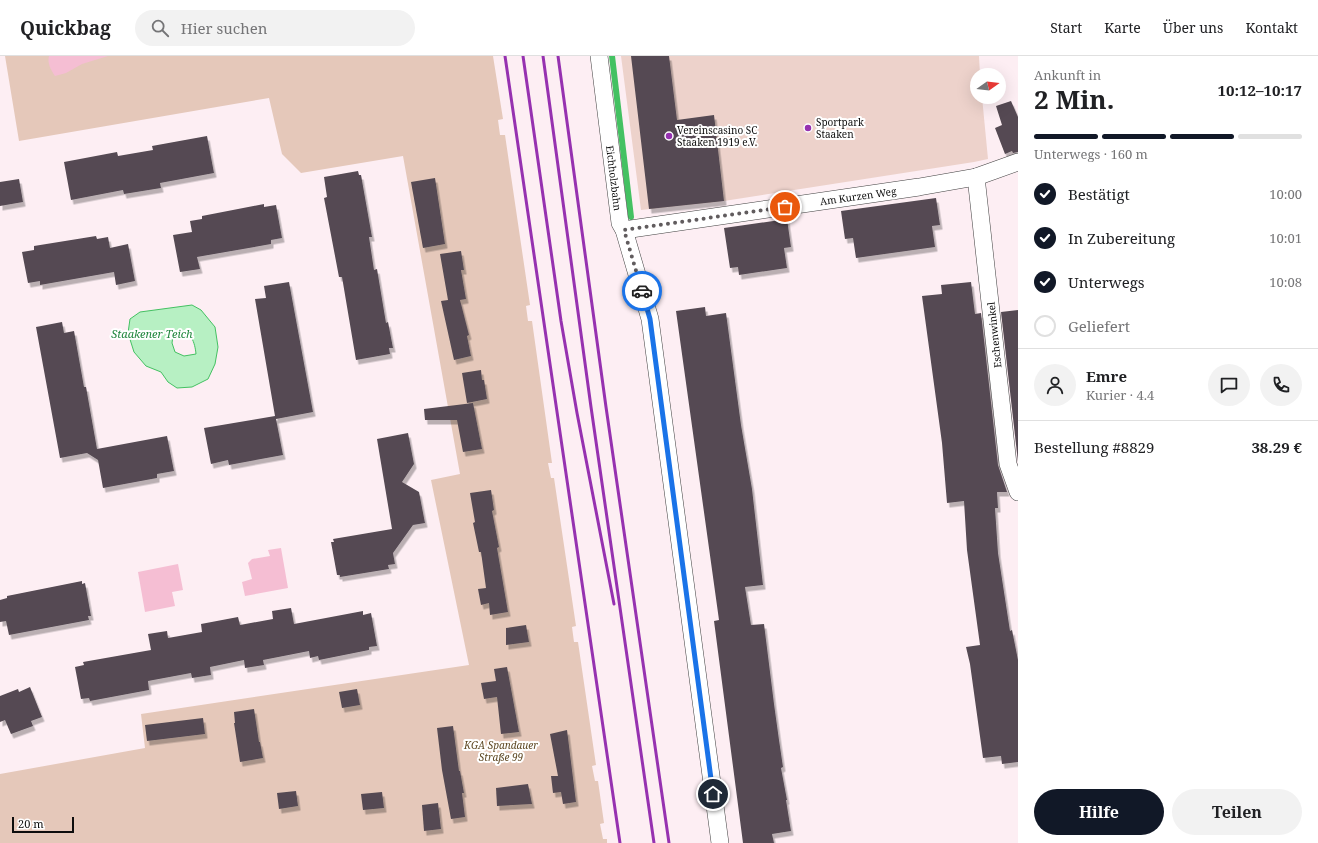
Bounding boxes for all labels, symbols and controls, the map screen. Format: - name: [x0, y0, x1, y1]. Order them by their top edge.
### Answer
- search box: [135, 10, 415, 46]
- text: Quickbag: [20, 15, 111, 41]
- icon: search: [149, 17, 171, 39]
- text: Hier suchen: [181, 18, 267, 38]
- text: Start: [1050, 18, 1082, 37]
- text: Karte: [1104, 18, 1141, 37]
- text: Über uns: [1163, 18, 1223, 37]
- text: Kontakt: [1245, 18, 1298, 37]
- text: Ankunft in: [1034, 66, 1101, 84]
- north arrow: [970, 68, 1006, 104]
- map controls: [970, 68, 1006, 104]
- text: 10:12–10:17: [1218, 80, 1302, 100]
- text: 2 Min.: [1034, 81, 1114, 117]
- place label: Sportpark Staaken: [816, 115, 864, 141]
- place label: Vereinscasino SC Staaken 1919 e.V.: [677, 123, 757, 149]
- marker: Sportpark Staaken: [803, 123, 813, 133]
- marker: Vereinscasino SC Staaken 1919 e.V.: [664, 131, 674, 141]
- street label: Eichholzbahn: [603, 145, 625, 212]
- text: Unterwegs · 160 m: [1034, 145, 1148, 163]
- icon: check: [1034, 183, 1056, 205]
- street label: Am Kurzen Weg: [819, 184, 898, 208]
- text: Bestätigt: [1068, 184, 1130, 204]
- text: 10:00: [1269, 185, 1302, 203]
- pin: [768, 190, 802, 224]
- icon: bag: [774, 196, 796, 218]
- icon: check: [1034, 227, 1056, 249]
- text: In Zubereitung: [1068, 228, 1175, 248]
- text: 10:01: [1269, 229, 1302, 247]
- courier: [622, 271, 662, 311]
- icon: check: [1034, 271, 1056, 293]
- text: Unterwegs: [1068, 272, 1145, 292]
- text: 10:08: [1269, 273, 1302, 291]
- icon: car: [631, 280, 653, 302]
- street label: Eschenwinkel: [984, 301, 1004, 369]
- text: Geliefert: [1068, 316, 1130, 336]
- water label: Staakener Teich: [111, 326, 193, 341]
- button: person: [1034, 364, 1076, 406]
- button: chat: [1208, 364, 1250, 406]
- button: phone: [1260, 364, 1302, 406]
- text: Emre: [1086, 366, 1127, 386]
- text: Kurier · 4.4: [1086, 386, 1154, 404]
- text: Bestellung #8829: [1034, 437, 1154, 457]
- text: 38.29 €: [1251, 437, 1302, 457]
- park label: KGA Spandauer Straße 99: [463, 738, 538, 764]
- pin: [696, 777, 730, 811]
- icon: home: [702, 783, 724, 805]
- button: Hilfe: [1034, 789, 1164, 835]
- button: Teilen: [1172, 789, 1302, 835]
- scale bar: [12, 815, 74, 834]
- text: 20 m: [18, 816, 44, 831]

